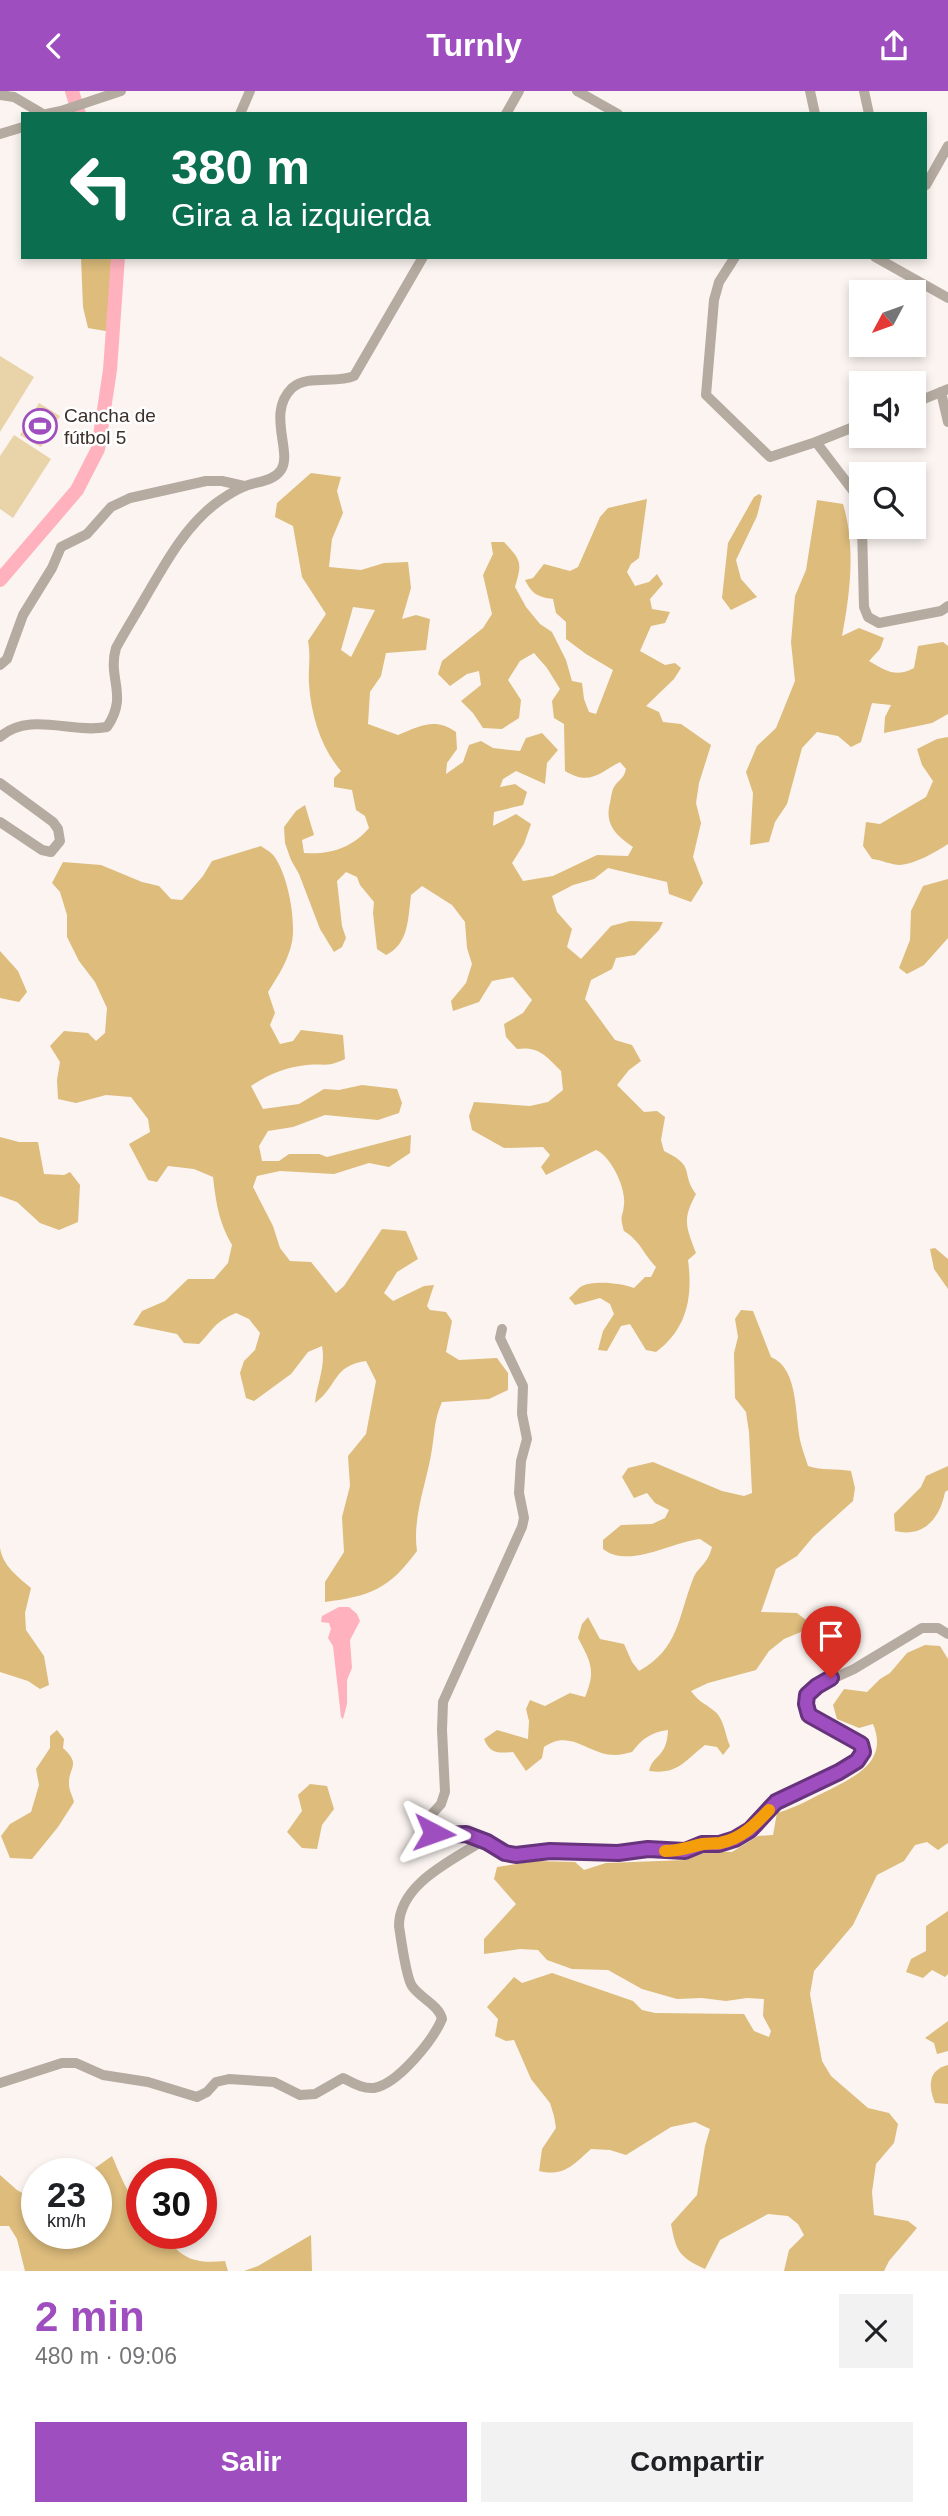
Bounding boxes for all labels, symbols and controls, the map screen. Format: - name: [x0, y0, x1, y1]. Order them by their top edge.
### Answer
- icon: back: [35, 27, 73, 65]
- text: Turnly: [426, 27, 522, 63]
- icon: share: [875, 27, 913, 65]
- icon: left: [56, 140, 147, 231]
- text: 380 m: [171, 140, 310, 194]
- text: Gira a la izquierda: [171, 197, 431, 233]
- north arrow: [849, 280, 926, 357]
- map controls: [849, 280, 926, 539]
- button: sound: [849, 371, 926, 448]
- place label: Cancha de fútbol 5: [64, 405, 156, 448]
- sports icon: Cancha de fútbol 5: [21, 407, 59, 445]
- button: search: [849, 462, 926, 539]
- pin: [801, 1606, 861, 1678]
- icon: arrive: [812, 1617, 850, 1655]
- position arrow: [397, 1796, 471, 1870]
- speed limit sign: 30: [126, 2158, 217, 2249]
- text: 23: [47, 2175, 86, 2214]
- text: km/h: [47, 2211, 86, 2231]
- text: 2 min: [35, 2293, 145, 2340]
- button: close: [839, 2294, 913, 2368]
- text: 480 m · 09:06: [35, 2343, 177, 2369]
- button: Salir: [35, 2422, 467, 2502]
- button: Compartir: [481, 2422, 913, 2502]

